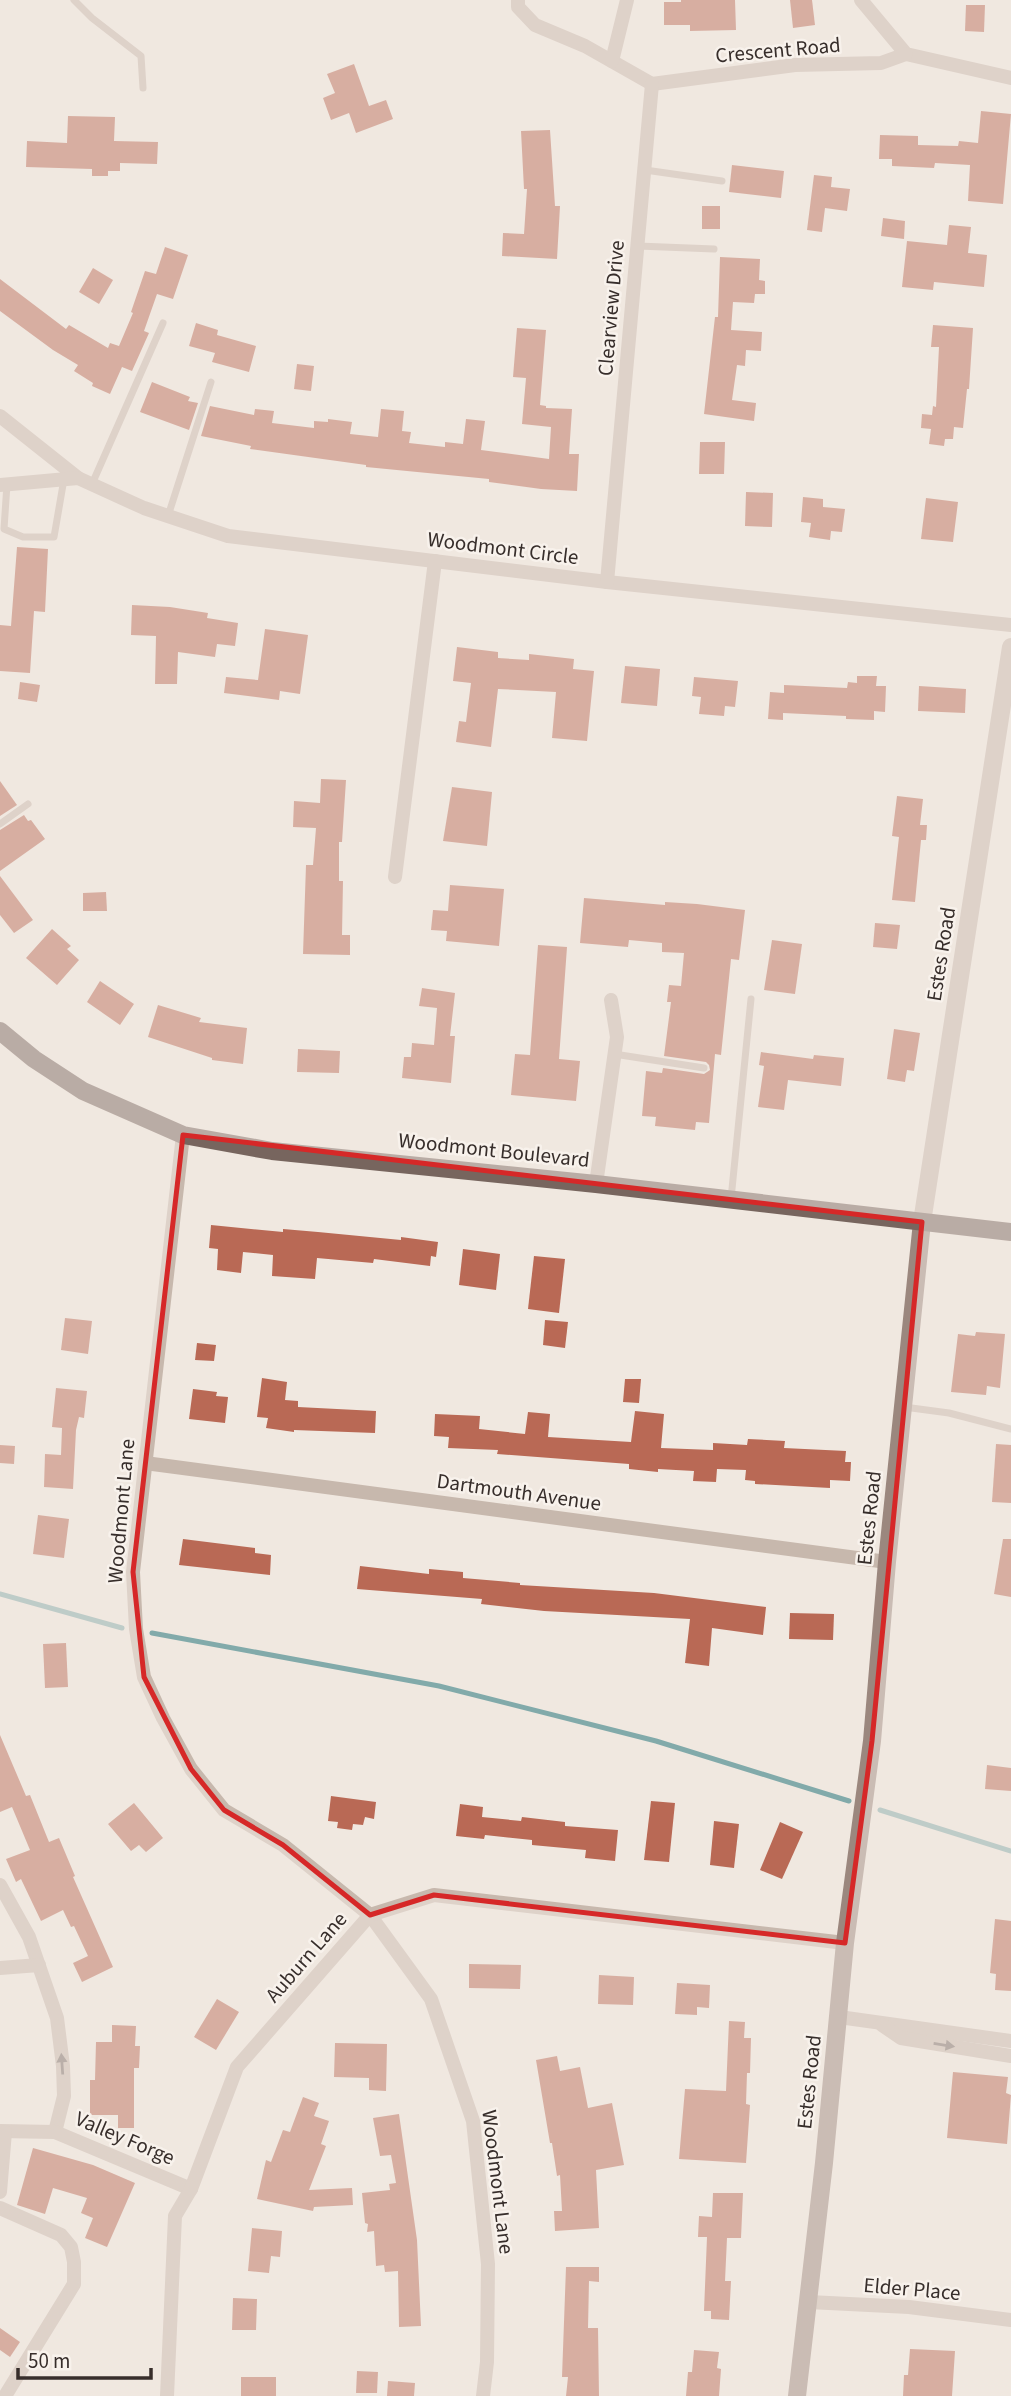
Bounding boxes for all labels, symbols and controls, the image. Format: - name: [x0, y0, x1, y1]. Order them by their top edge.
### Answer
- street label: Crescent Road: [714, 30, 842, 70]
- street label: Clearview Drive: [590, 239, 632, 377]
- street label: Woodmont Circle: [426, 524, 580, 572]
- street label: Estes Road: [919, 905, 963, 1003]
- street label: Woodmont Boulevard: [397, 1125, 591, 1175]
- street label: Woodmont Lane: [100, 1437, 142, 1585]
- street label: Dartmouth Avenue: [435, 1466, 603, 1518]
- street label: Estes Road: [849, 1469, 889, 1567]
- street label: Auburn Lane: [258, 1905, 354, 2009]
- street label: Estes Road: [789, 2033, 829, 2131]
- one-way arrow: [933, 2040, 955, 2051]
- one-way arrow: [56, 2053, 67, 2075]
- street label: Valley Forge: [71, 2104, 179, 2172]
- street label: Woodmont Lane: [474, 2108, 522, 2256]
- street label: Elder Place: [862, 2270, 962, 2308]
- scale bar: [18, 2336, 150, 2380]
- text: 50 m: [28, 2346, 70, 2376]

